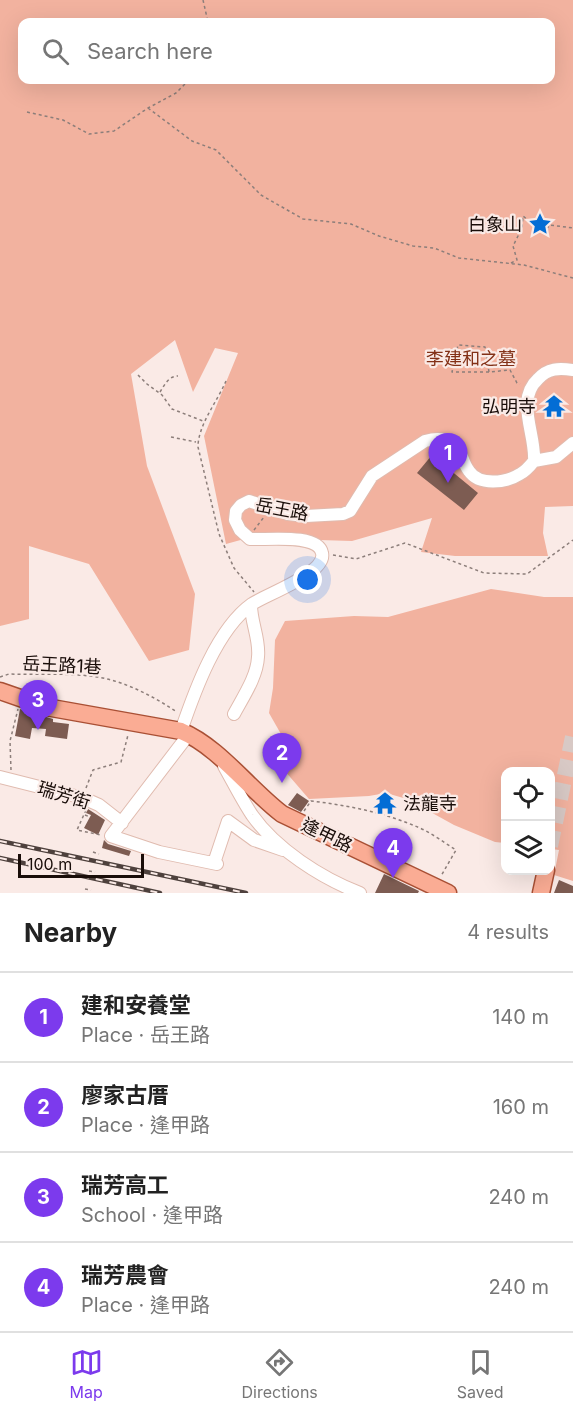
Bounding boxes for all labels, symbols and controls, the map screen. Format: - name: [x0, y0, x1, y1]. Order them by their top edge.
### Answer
- search box: [18, 18, 555, 84]
- icon: search: [39, 35, 72, 68]
- text: Search here: [87, 38, 213, 64]
- place icon: 白象山: [527, 211, 553, 237]
- place label: 白象山: [468, 214, 522, 235]
- park label: 李建和之墓: [426, 348, 516, 369]
- temple icon: 弘明寺: [541, 393, 567, 419]
- place label: 弘明寺: [482, 396, 536, 417]
- pin: 1: [428, 434, 468, 483]
- street label: 岳王路: [253, 494, 311, 524]
- your location: [293, 565, 322, 594]
- street label: 岳王路1巷: [22, 652, 102, 678]
- pin: 3: [18, 680, 57, 730]
- pin: 2: [262, 734, 302, 783]
- map controls: [501, 767, 555, 875]
- button: locate: [501, 767, 555, 821]
- street label: 瑞芳街: [35, 777, 93, 813]
- temple icon: 法龍寺: [372, 790, 398, 816]
- place label: 法龍寺: [403, 793, 457, 814]
- street label: 逢甲路: [298, 814, 356, 856]
- button: layers: [501, 821, 555, 875]
- pin: 4: [374, 828, 412, 878]
- scale bar: [18, 851, 144, 878]
- text: 100 m: [27, 854, 72, 874]
- text: Nearby: [24, 917, 117, 948]
- text: 4 results: [467, 920, 549, 944]
- text: 建和安養堂: [81, 992, 191, 1018]
- text: 1: [39, 1005, 48, 1029]
- text: 140 m: [492, 1005, 549, 1029]
- text: Place · 岳王路: [81, 1023, 210, 1047]
- text: 廖家古厝: [81, 1082, 169, 1108]
- text: 2: [37, 1095, 50, 1119]
- text: 160 m: [493, 1095, 549, 1119]
- text: Place · 逢甲路: [81, 1113, 210, 1137]
- text: 瑞芳高工: [81, 1172, 169, 1198]
- text: 3: [37, 1185, 50, 1209]
- text: 240 m: [488, 1185, 549, 1209]
- text: School · 逢甲路: [81, 1203, 223, 1227]
- text: 瑞芳農會: [81, 1262, 169, 1288]
- text: 4: [37, 1275, 50, 1299]
- text: 240 m: [488, 1275, 549, 1299]
- text: Place · 逢甲路: [81, 1293, 210, 1317]
- tab: Map: [69, 1346, 103, 1402]
- tab: Directions: [242, 1346, 318, 1402]
- tab: Saved: [457, 1346, 504, 1402]

